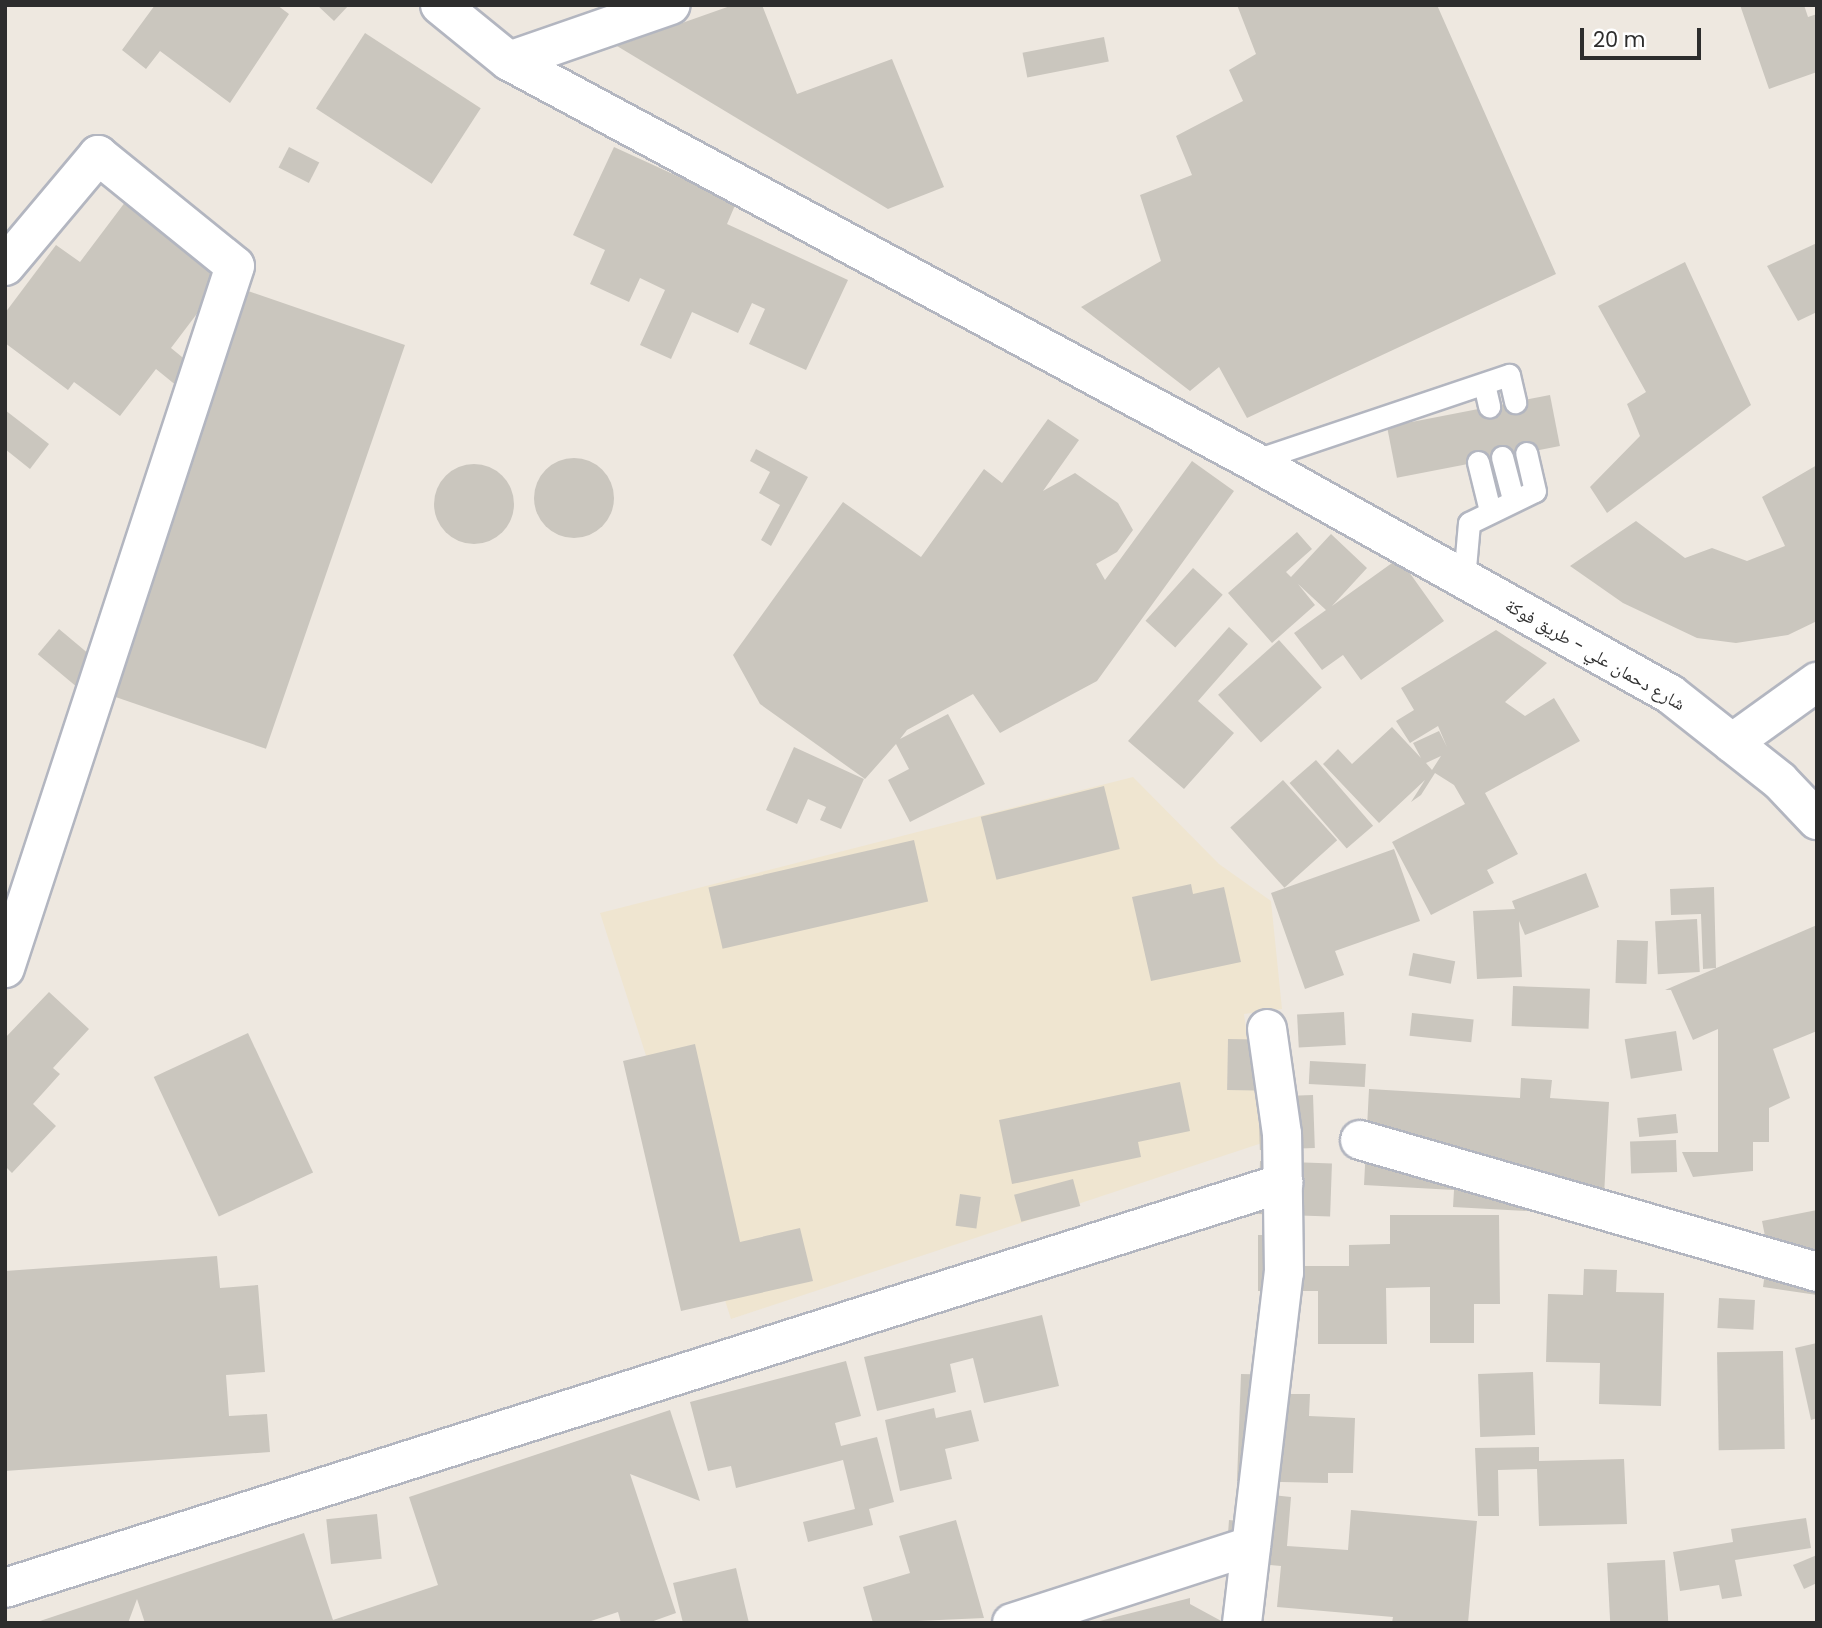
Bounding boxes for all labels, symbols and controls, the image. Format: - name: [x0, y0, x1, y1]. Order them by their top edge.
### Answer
- scale bar: [1584, 14, 1705, 58]
- text: 20 m: [1593, 25, 1646, 54]
- street label: شارع دحمان علي - طريق فوكة: [1501, 595, 1689, 715]

